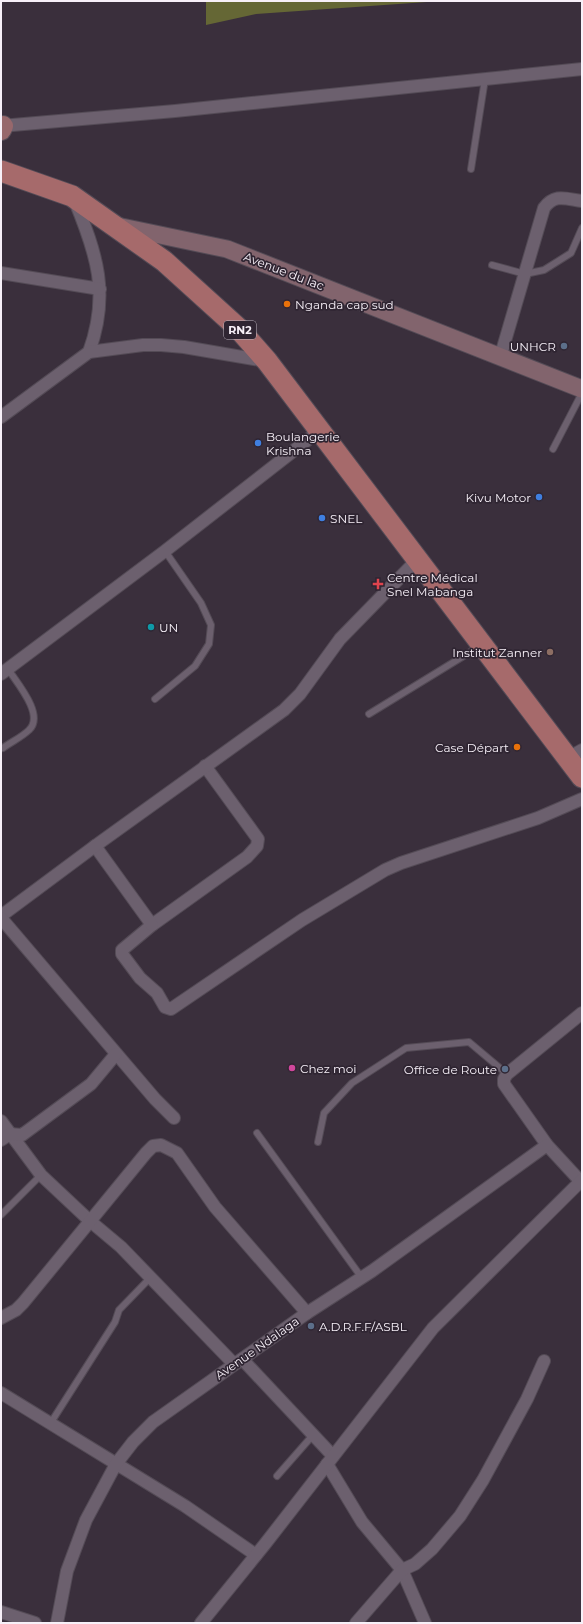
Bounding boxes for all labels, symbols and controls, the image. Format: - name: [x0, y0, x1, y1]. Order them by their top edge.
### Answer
- street label: Avenue du lac: [242, 249, 327, 293]
- place label: Nganda cap sud: [295, 297, 394, 312]
- marker: Nganda cap sud: [282, 299, 292, 309]
- road number: RN2: [224, 321, 256, 339]
- place label: UNHCR: [510, 339, 556, 354]
- marker: UNHCR: [559, 341, 569, 351]
- place label: Boulangerie Krishna: [266, 429, 340, 458]
- marker: Boulangerie Krishna: [253, 438, 263, 448]
- place label: Kivu Motor: [466, 490, 531, 505]
- marker: Kivu Motor: [534, 492, 544, 502]
- place label: SNEL: [330, 511, 362, 526]
- marker: SNEL: [317, 513, 327, 523]
- place label: Centre Médical Snel Mabanga: [387, 570, 478, 599]
- marker: Centre Médical Snel Mabanga: [372, 578, 384, 590]
- place label: UN: [159, 620, 178, 635]
- marker: UN: [146, 622, 156, 632]
- place label: Institut Zanner: [452, 645, 542, 660]
- marker: Institut Zanner: [545, 647, 555, 657]
- place label: Case Départ: [435, 740, 509, 755]
- marker: Case Départ: [512, 742, 522, 752]
- place label: Chez moi: [300, 1061, 357, 1076]
- place label: Office de Route: [404, 1062, 497, 1077]
- marker: Chez moi: [287, 1063, 297, 1073]
- marker: Office de Route: [500, 1064, 510, 1074]
- street label: Avenue Ndalaga: [212, 1313, 302, 1383]
- place label: A.D.R.F.F/ASBL: [319, 1319, 407, 1334]
- marker: A.D.R.F.F/ASBL: [306, 1321, 316, 1331]

